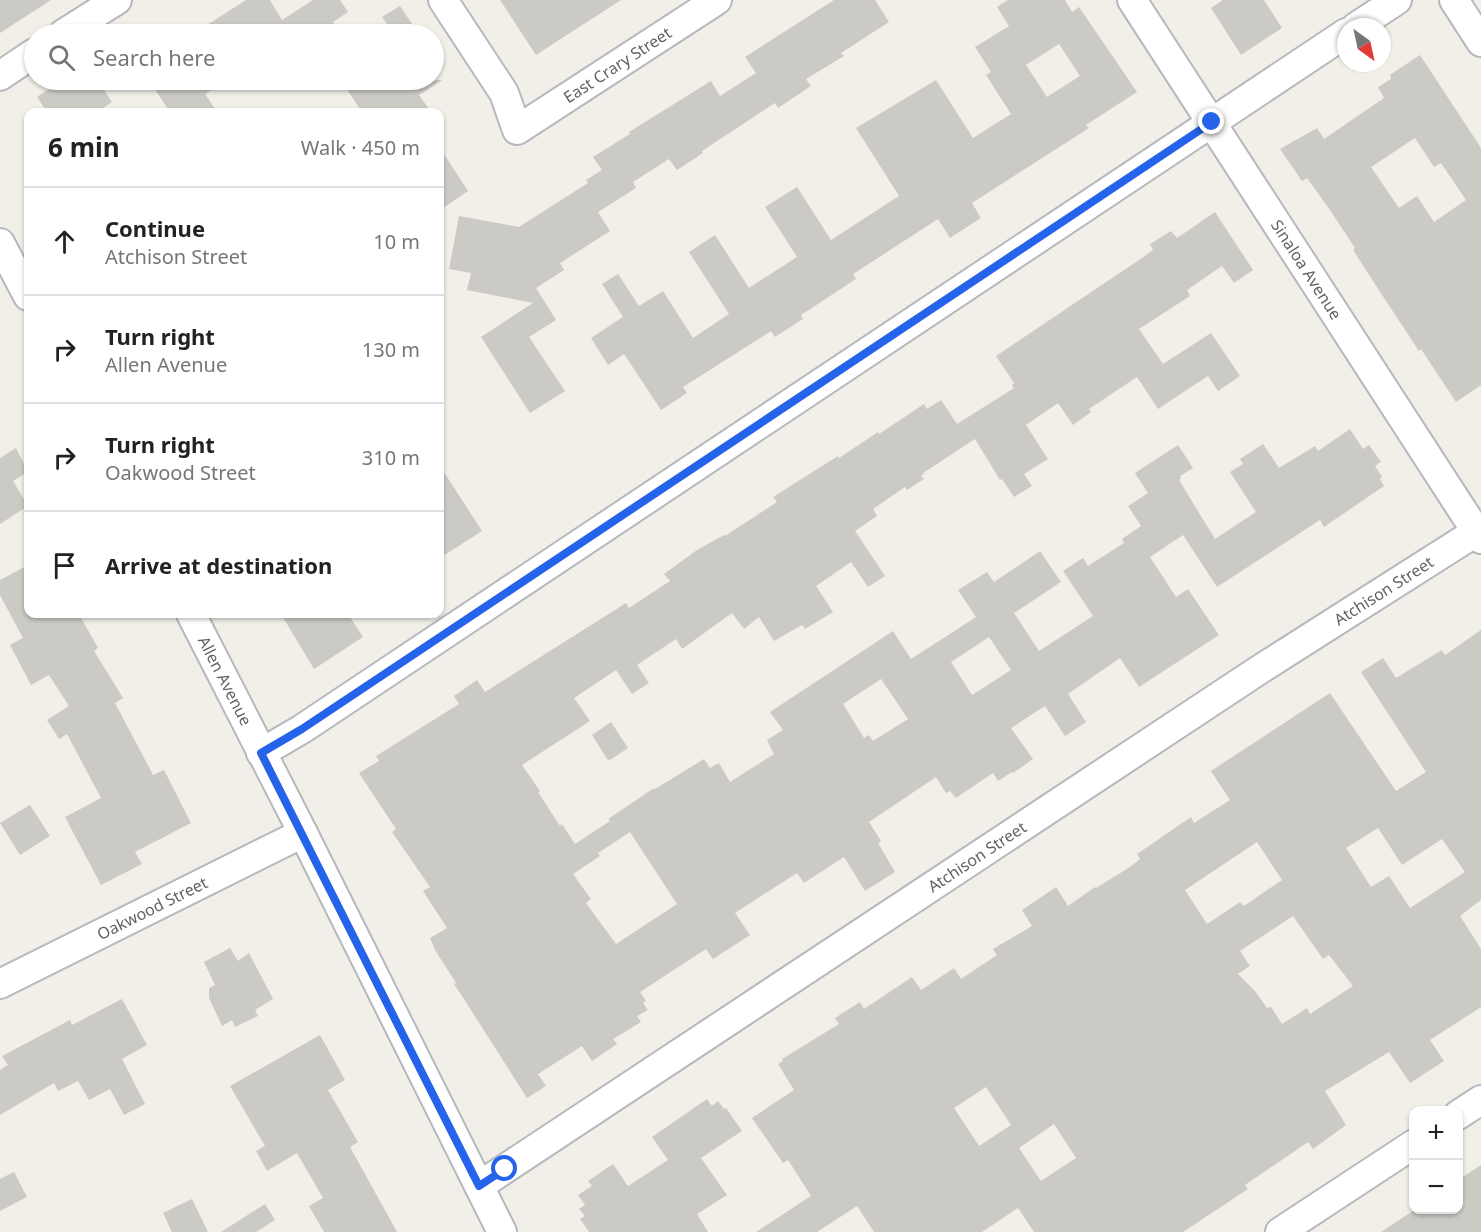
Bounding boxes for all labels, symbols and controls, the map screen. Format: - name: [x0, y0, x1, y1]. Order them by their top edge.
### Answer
- north arrow: [1337, 18, 1391, 72]
- street label: East Crary Street: [559, 22, 676, 108]
- search box: [24, 24, 444, 90]
- icon: search: [45, 41, 78, 74]
- text: Search here: [93, 42, 215, 72]
- route end: [1198, 108, 1224, 134]
- text: 6 min: [48, 129, 120, 165]
- text: Walk · 450 m: [301, 134, 420, 161]
- text: Continue: [105, 213, 205, 243]
- street label: Sinaloa Avenue: [1266, 215, 1347, 324]
- icon: ahead: [48, 225, 81, 258]
- text: 10 m: [373, 228, 420, 255]
- text: Atchison Street: [105, 243, 247, 270]
- text: Turn right: [105, 321, 215, 351]
- icon: right: [48, 333, 81, 366]
- text: 130 m: [362, 336, 420, 363]
- text: Allen Avenue: [105, 351, 227, 378]
- text: Turn right: [105, 429, 215, 459]
- icon: right: [48, 441, 81, 474]
- text: 310 m: [362, 444, 420, 471]
- text: Oakwood Street: [105, 459, 256, 486]
- icon: arrive: [48, 549, 81, 582]
- text: Arrive at destination: [105, 550, 332, 580]
- street label: Atchison Street: [1330, 551, 1438, 631]
- street label: Allen Avenue: [193, 632, 257, 729]
- street label: Atchison Street: [923, 816, 1031, 897]
- street label: Oakwood Street: [93, 871, 211, 945]
- map controls: [1409, 1106, 1463, 1214]
- button: +: [1409, 1106, 1463, 1160]
- route start: [491, 1155, 517, 1181]
- button: −: [1409, 1160, 1463, 1214]

